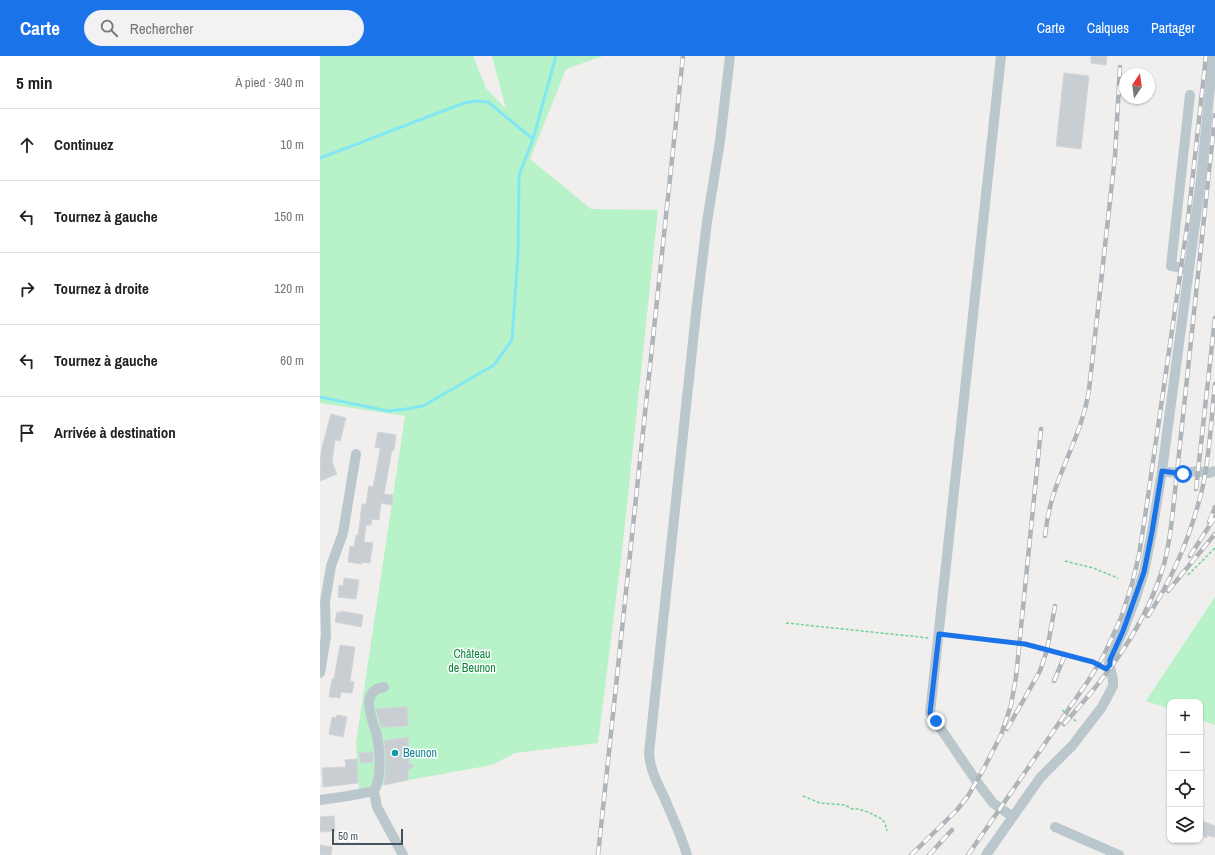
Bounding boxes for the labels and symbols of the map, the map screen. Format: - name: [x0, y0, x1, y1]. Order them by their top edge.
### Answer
- north arrow: [1119, 68, 1155, 104]
- route start: [1174, 465, 1192, 483]
- park label: Château de Beunon: [448, 646, 496, 676]
- route end: [927, 712, 945, 730]
- place label: Beunon: [403, 745, 437, 761]
- marker: Beunon: [390, 748, 400, 758]
- scale bar: [332, 827, 403, 846]

